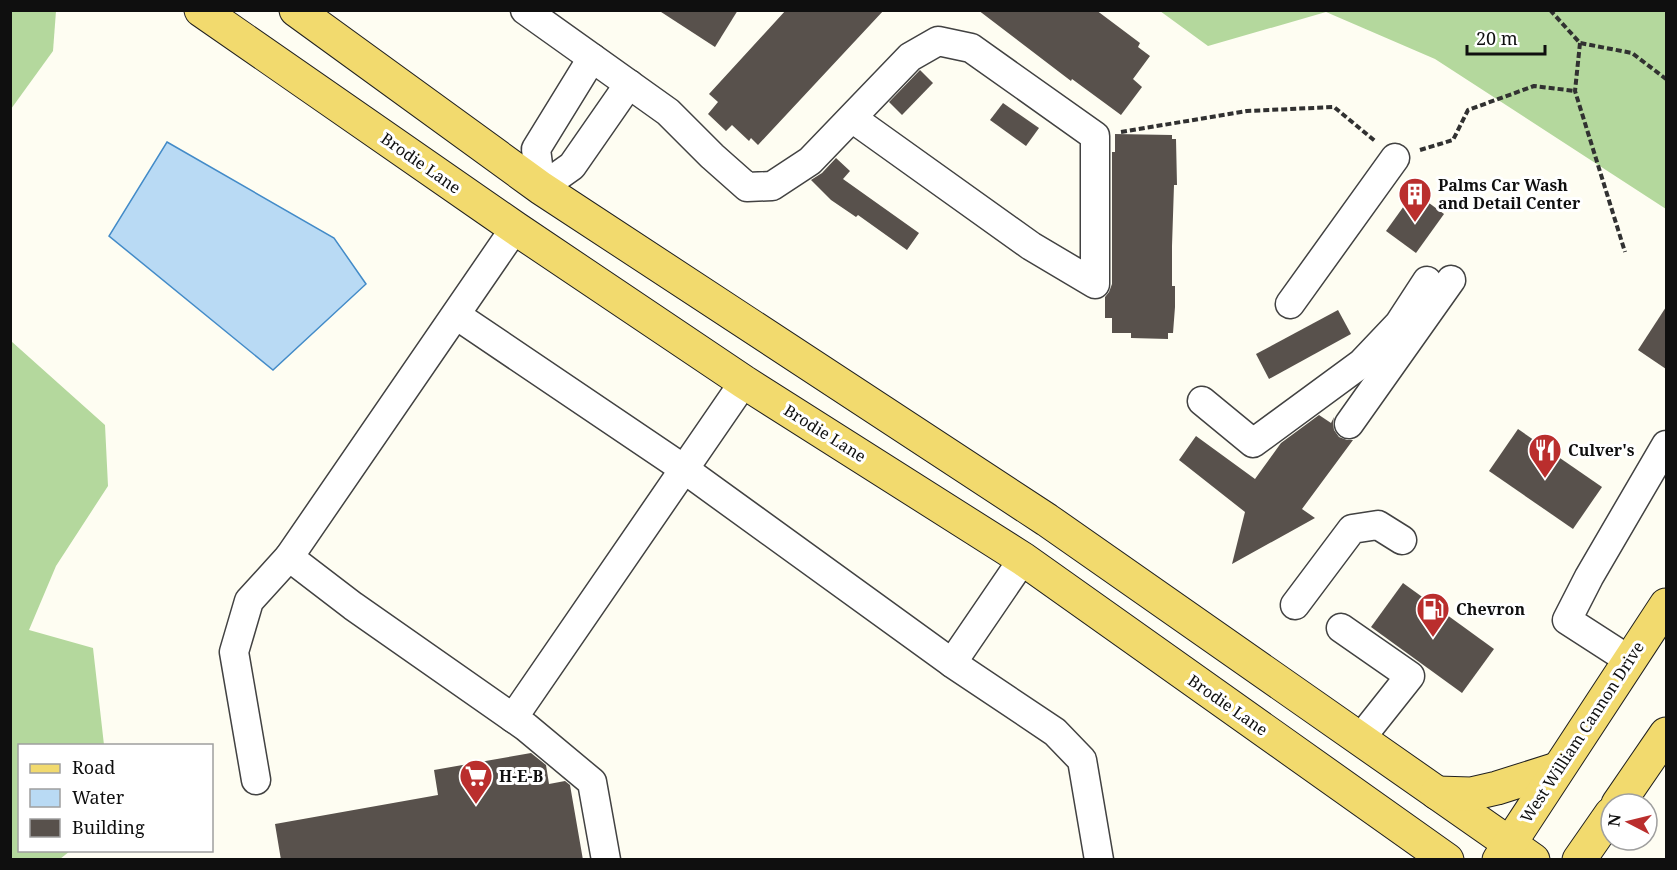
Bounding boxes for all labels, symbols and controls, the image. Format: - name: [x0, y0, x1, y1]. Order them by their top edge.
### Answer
- scale bar: [1467, 18, 1545, 56]
- text: 20 m: [1476, 26, 1518, 50]
- street label: Brodie Lane: [377, 127, 465, 199]
- place label: Palms Car Wash and Detail Center: [1438, 174, 1581, 214]
- building icon: Palms Car Wash and Detail Center: [1397, 176, 1433, 223]
- street label: Brodie Lane: [780, 399, 870, 467]
- restaurant icon: Culver's: [1527, 432, 1563, 479]
- place label: Culver's: [1568, 439, 1635, 461]
- fuel station icon: Chevron: [1415, 591, 1451, 638]
- place label: Chevron: [1456, 598, 1525, 620]
- street label: West William Cannon Drive: [1515, 637, 1649, 827]
- street label: Brodie Lane: [1184, 669, 1272, 741]
- legend: [18, 744, 213, 852]
- text: Road: [72, 755, 115, 779]
- supermarket icon: H-E-B: [458, 758, 494, 805]
- place label: H-E-B: [499, 765, 543, 787]
- text: Water: [72, 785, 125, 809]
- north arrow: [1599, 792, 1659, 852]
- text: N: [1602, 812, 1626, 828]
- text: Building: [72, 815, 145, 839]

